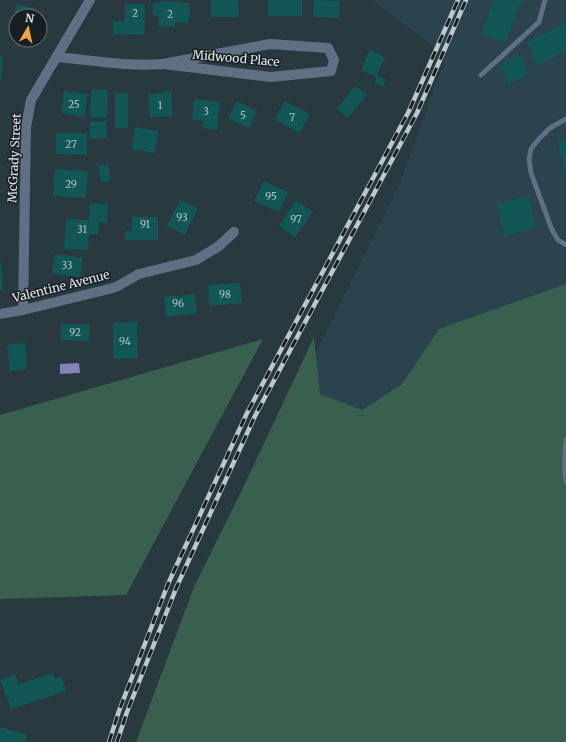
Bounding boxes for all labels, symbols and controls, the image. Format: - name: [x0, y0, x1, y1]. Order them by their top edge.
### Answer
- house number: 2: [132, 7, 138, 20]
- north arrow: [8, 8, 48, 48]
- house number: 2: [167, 8, 173, 21]
- text: N: [24, 11, 35, 26]
- street label: Midwood Place: [192, 47, 280, 69]
- house number: 25: [68, 98, 80, 111]
- house number: 1: [158, 99, 163, 112]
- house number: 3: [203, 105, 209, 118]
- house number: 5: [240, 109, 246, 122]
- house number: 7: [289, 111, 295, 124]
- street label: McGrady Street: [4, 113, 24, 203]
- house number: 27: [65, 138, 77, 151]
- house number: 29: [65, 178, 77, 191]
- house number: 95: [265, 190, 277, 203]
- house number: 93: [176, 211, 188, 224]
- house number: 97: [290, 213, 302, 226]
- house number: 91: [140, 218, 151, 231]
- house number: 31: [77, 223, 87, 236]
- house number: 33: [62, 259, 73, 272]
- street label: Valentine Avenue: [10, 267, 111, 306]
- house number: 98: [219, 288, 231, 301]
- house number: 96: [172, 297, 184, 310]
- house number: 92: [69, 326, 81, 339]
- house number: 94: [119, 335, 131, 348]

